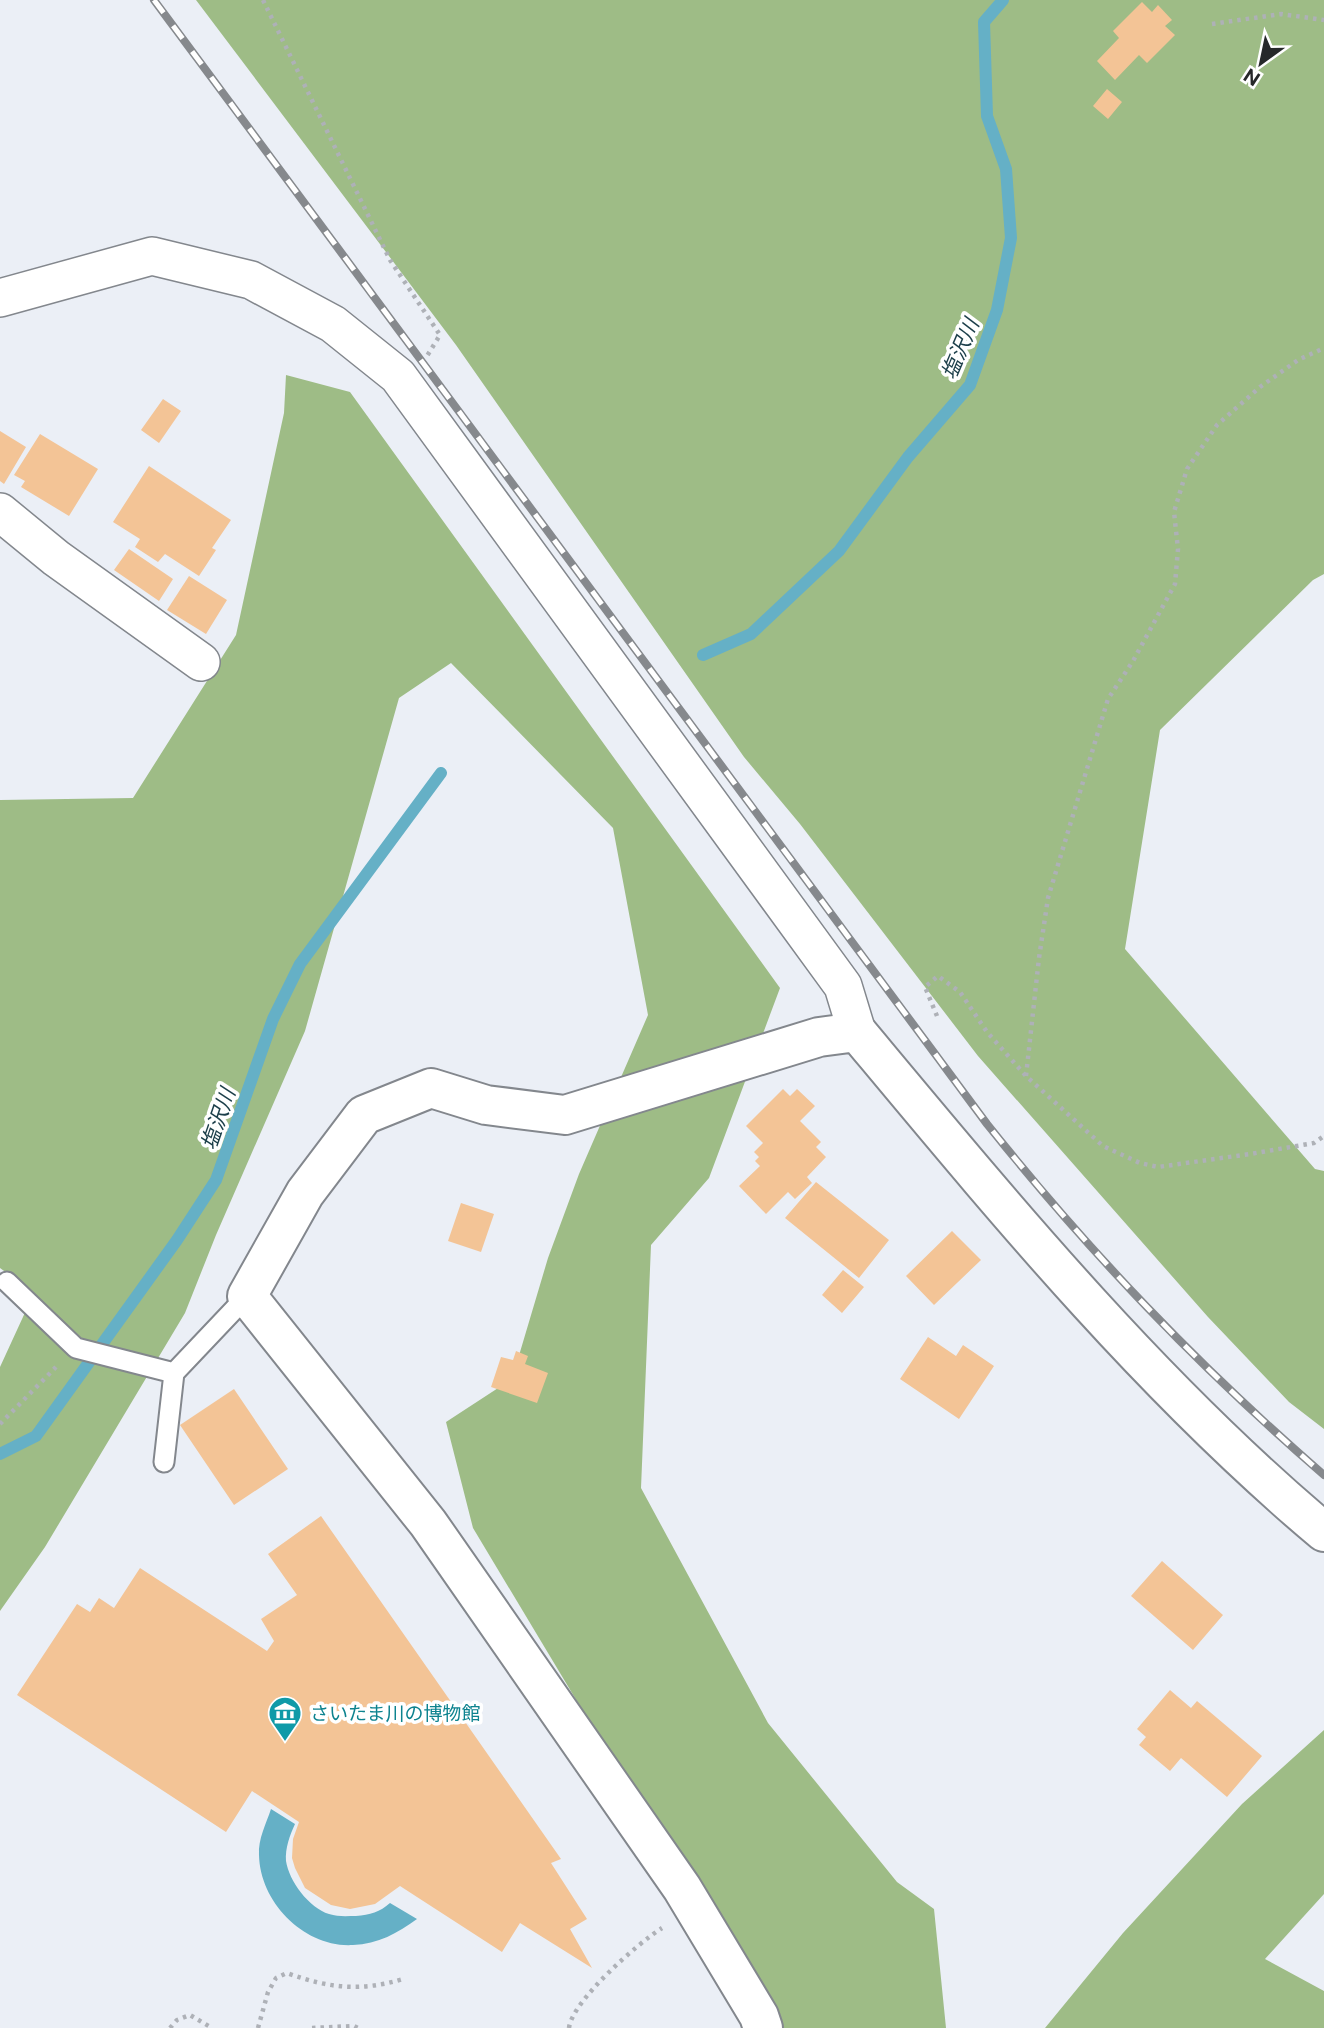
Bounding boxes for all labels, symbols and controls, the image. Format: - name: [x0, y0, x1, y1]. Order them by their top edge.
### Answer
- north arrow: [1226, 28, 1296, 98]
- text: N: [1240, 64, 1264, 91]
- water label: 塩沢川: [936, 313, 985, 383]
- water label: 塩沢川: [196, 1083, 241, 1153]
- museum icon: さいたま川の博物館: [266, 1694, 304, 1743]
- place label: さいたま川の博物館: [310, 1702, 480, 1724]

